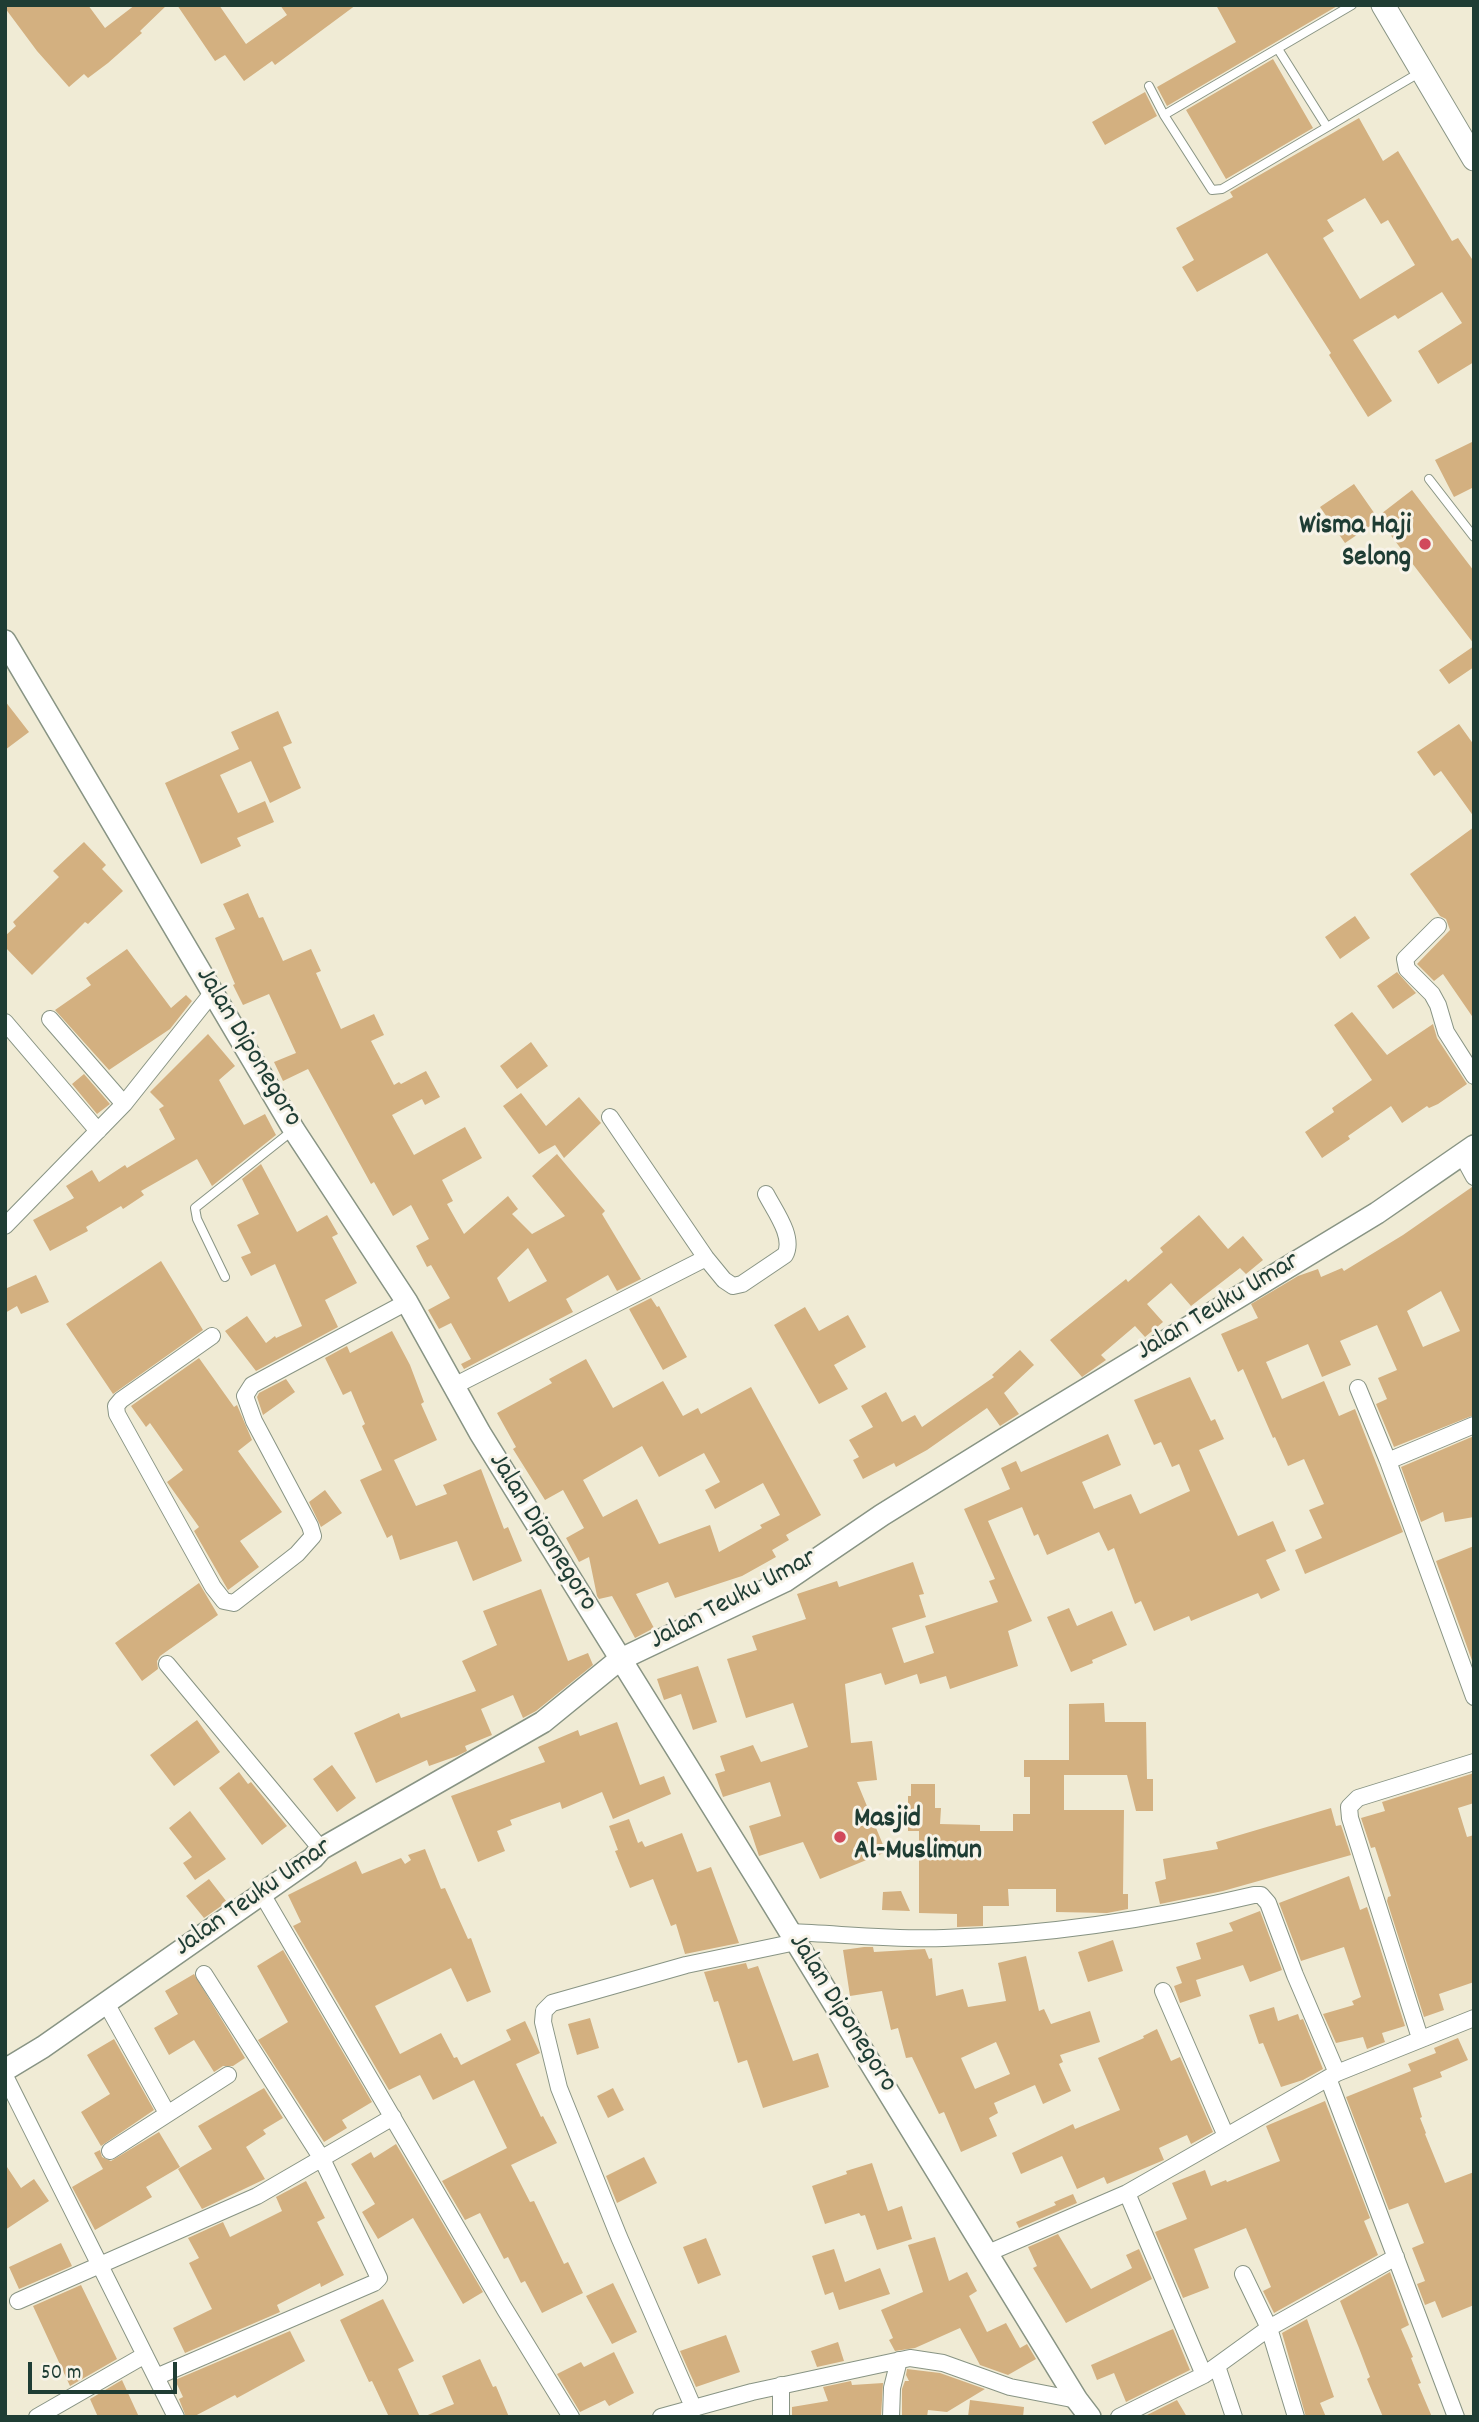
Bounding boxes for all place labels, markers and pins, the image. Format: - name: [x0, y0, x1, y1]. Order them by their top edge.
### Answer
- place label: Wisma Haji Selong: [1299, 511, 1411, 577]
- marker: Wisma Haji Selong: [1417, 536, 1433, 552]
- place label: Masjid Al-Muslimun: [854, 1804, 982, 1870]
- marker: Masjid Al-Muslimun: [832, 1829, 848, 1845]

